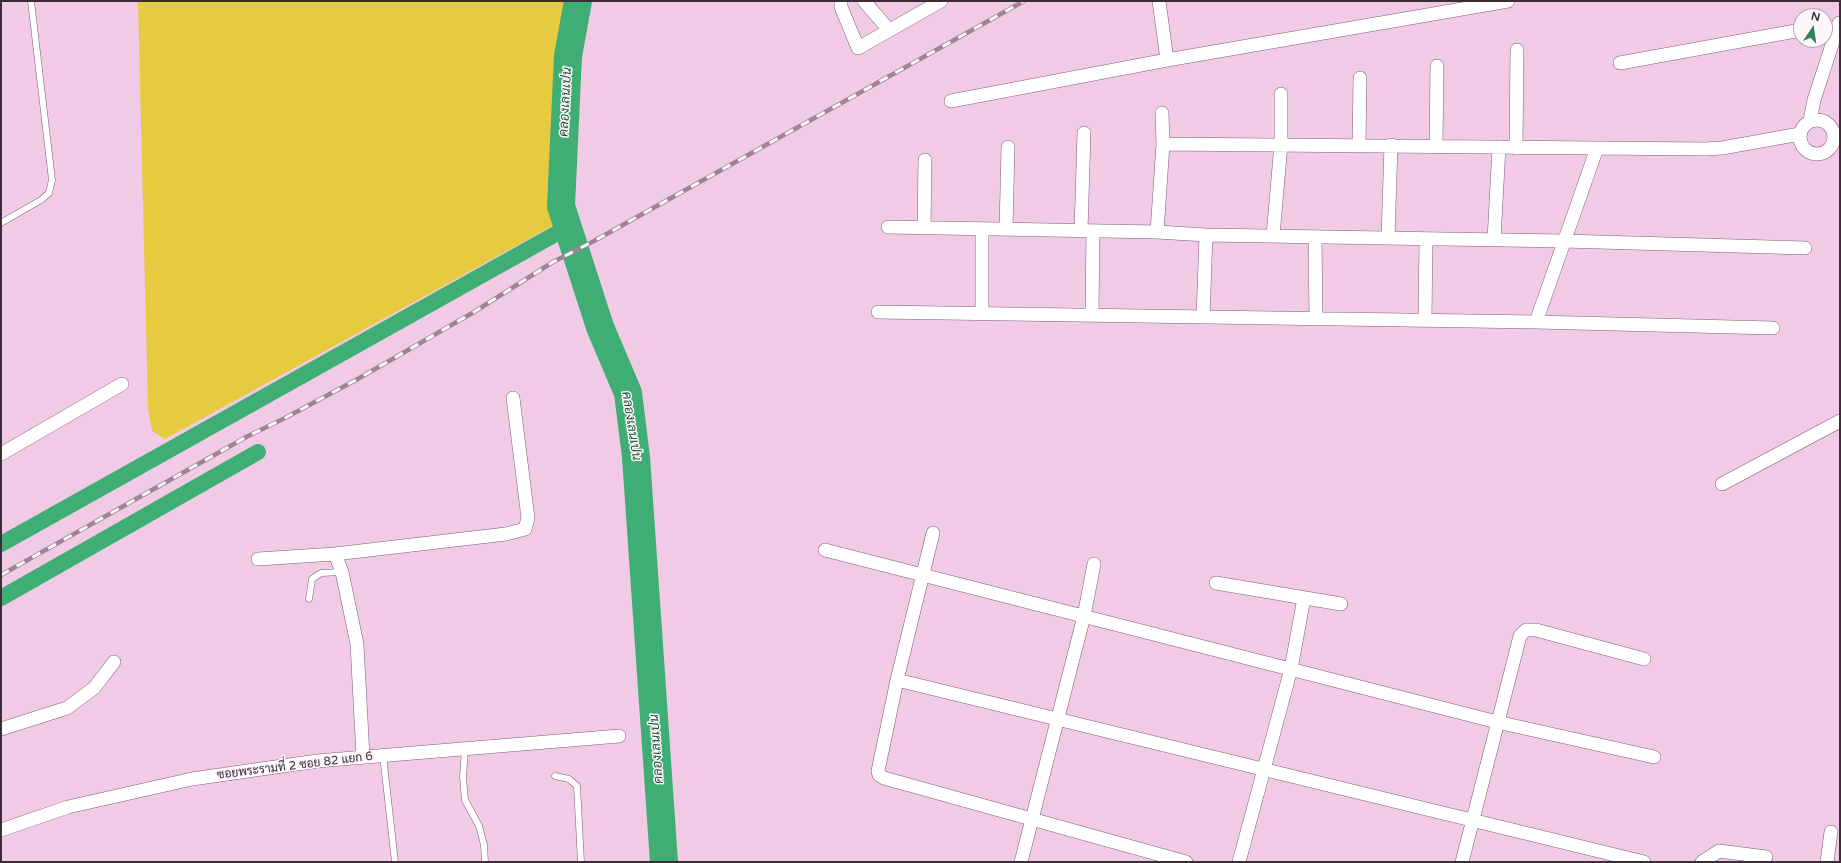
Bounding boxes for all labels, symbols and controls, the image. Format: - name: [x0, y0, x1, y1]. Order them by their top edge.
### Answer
- north arrow: [1793, 8, 1833, 48]
- text: N: [1810, 9, 1821, 24]
- water label: คลองเลนเปน: [556, 67, 576, 137]
- water label: คลองเลนเปน: [618, 390, 644, 462]
- water label: คลองเลนเปน: [647, 714, 667, 784]
- street label: ซอยพระรามที่ 2 ซอย 82 แยก 6: [216, 749, 374, 783]

